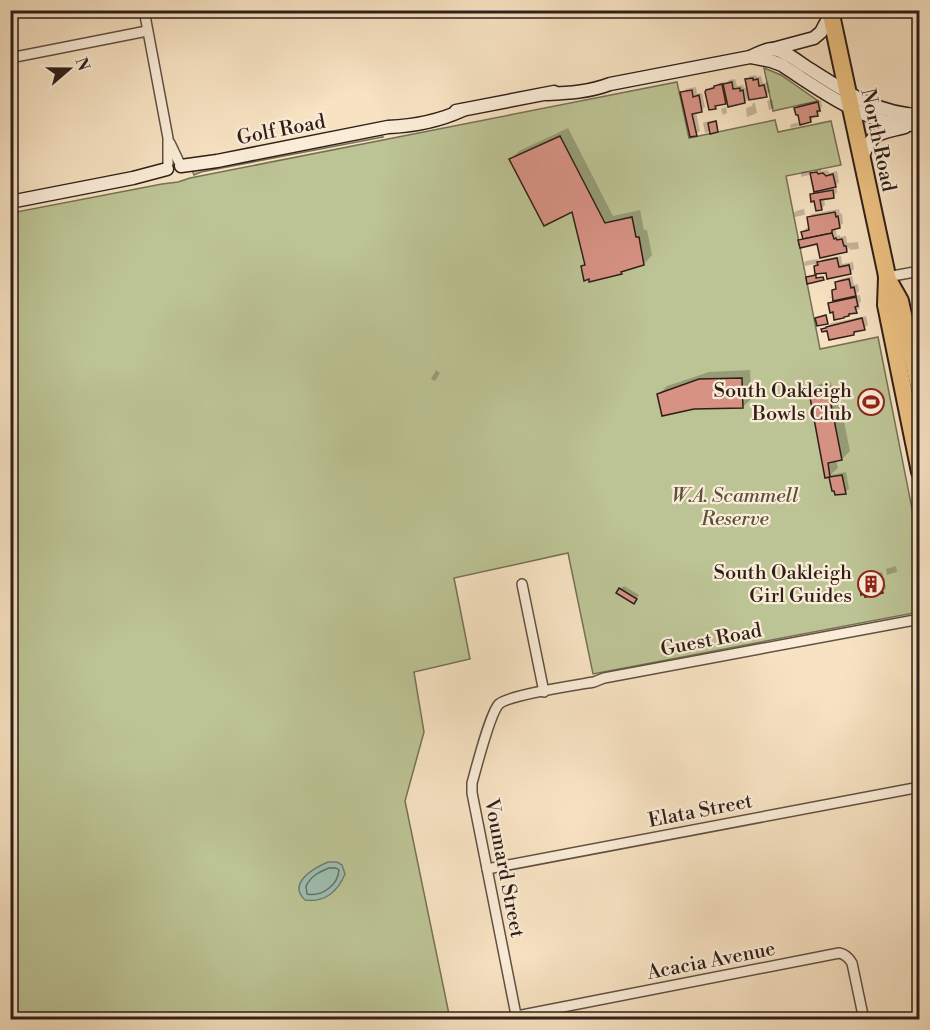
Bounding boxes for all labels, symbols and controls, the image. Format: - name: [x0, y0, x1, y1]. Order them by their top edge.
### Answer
- north arrow: [39, 39, 99, 99]
- text: N: [71, 55, 94, 74]
- street label: North Road: [854, 86, 901, 195]
- street label: Golf Road: [235, 110, 328, 151]
- place label: South Oakleigh Bowls Club: [713, 379, 852, 427]
- sports icon: South Oakleigh Bowls Club: [856, 387, 886, 417]
- park label: W.A. Scammell Reserve: [671, 484, 799, 532]
- place label: South Oakleigh Girl Guides: [713, 561, 852, 609]
- building icon: South Oakleigh Girl Guides: [856, 569, 886, 599]
- street label: Guest Road: [658, 618, 765, 663]
- street label: Elata Street: [646, 789, 755, 834]
- street label: Voumard Street: [478, 796, 529, 940]
- street label: Acacia Avenue: [644, 937, 778, 986]

